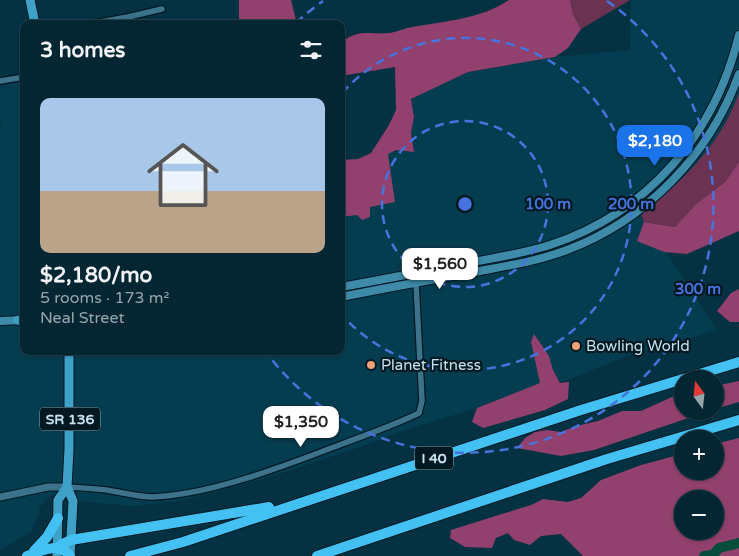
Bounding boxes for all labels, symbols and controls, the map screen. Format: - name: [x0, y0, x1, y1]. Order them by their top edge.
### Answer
- icon: filters: [297, 36, 325, 64]
- text: 3 homes: [40, 38, 125, 63]
- pin: $2,180: [614, 124, 696, 167]
- icon: home: [138, 130, 228, 220]
- text: $2,180: [628, 131, 682, 151]
- centre of rings: [456, 195, 474, 213]
- text: 100 m: [525, 195, 571, 213]
- text: 200 m: [608, 195, 654, 213]
- pin: $1,560: [399, 248, 481, 290]
- text: $1,560: [413, 254, 467, 274]
- text: $2,180/mo: [40, 263, 152, 288]
- text: 300 m: [675, 280, 721, 298]
- text: 5 rooms · 173 m²: [40, 288, 169, 308]
- text: Neal Street: [40, 308, 125, 328]
- place label: Bowling World: [586, 337, 690, 355]
- marker: Bowling World: [570, 340, 582, 352]
- place label: Planet Fitness: [381, 356, 481, 374]
- marker: Planet Fitness: [365, 359, 377, 371]
- north arrow: [674, 370, 724, 420]
- map controls: [674, 370, 724, 540]
- pin: $1,350: [260, 406, 342, 448]
- road number: SR 136: [40, 408, 100, 430]
- text: $1,350: [274, 412, 328, 432]
- button: +: [674, 430, 724, 480]
- road number: I 40: [415, 446, 453, 469]
- button: −: [674, 490, 724, 540]

